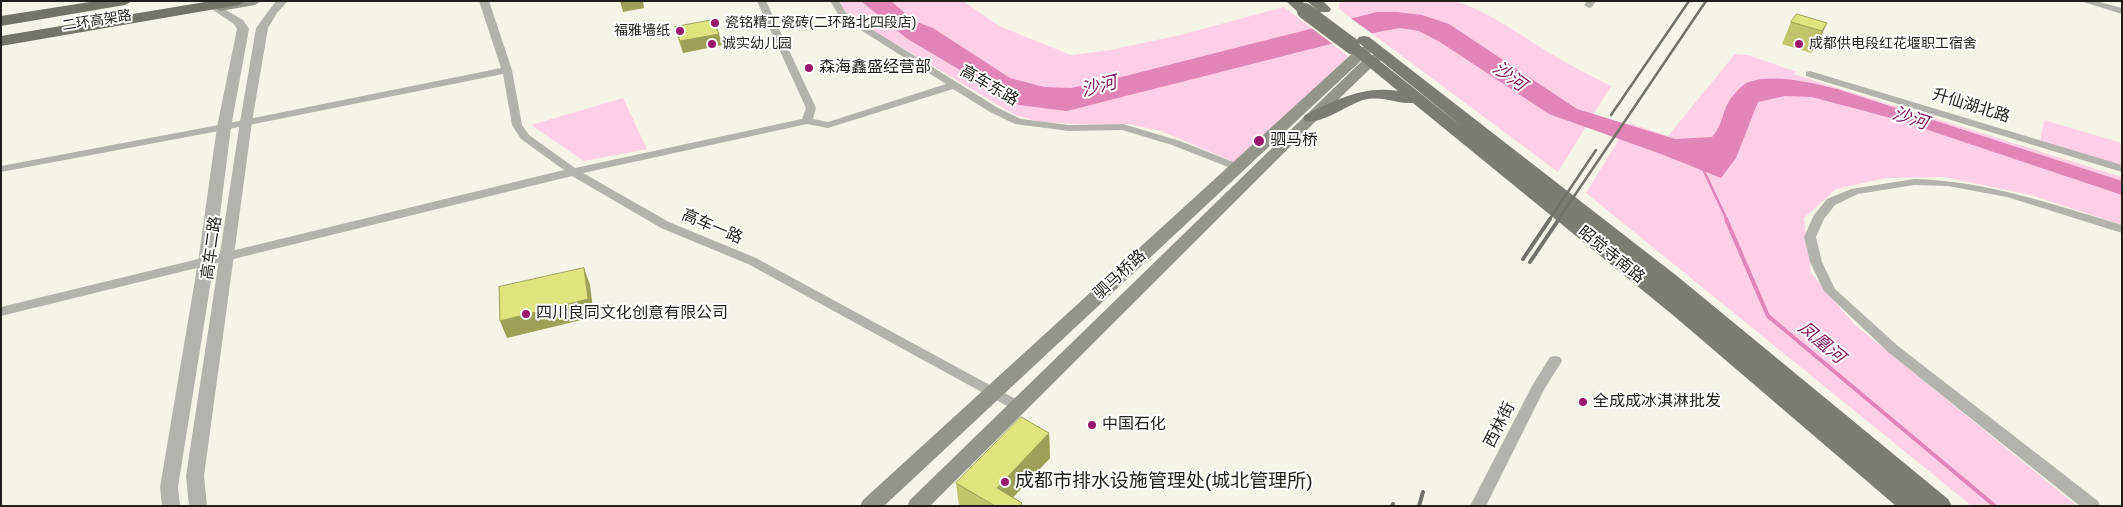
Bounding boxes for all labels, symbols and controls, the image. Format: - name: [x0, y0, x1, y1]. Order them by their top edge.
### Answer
- street label: 二环高架路: [61, 7, 133, 35]
- place label: 瓷铭精工瓷砖(二环路北四段店): [725, 15, 916, 31]
- marker: 瓷铭精工瓷砖(二环路北四段店): [709, 17, 721, 29]
- place label: 福雅墙纸: [614, 23, 670, 39]
- marker: 福雅墙纸: [674, 25, 686, 37]
- place label: 诚实幼儿园: [722, 36, 792, 52]
- place label: 成都供电段红花堰职工宿舍: [1809, 36, 1977, 52]
- marker: 诚实幼儿园: [706, 38, 718, 50]
- marker: 成都供电段红花堰职工宿舍: [1793, 38, 1805, 50]
- place label: 森海鑫盛经营部: [819, 58, 931, 78]
- water label: 沙河: [1488, 58, 1530, 96]
- marker: 森海鑫盛经营部: [803, 62, 815, 74]
- street label: 高车东路: [956, 62, 1022, 110]
- water label: 沙河: [1079, 72, 1119, 102]
- street label: 升仙湖北路: [1930, 85, 2012, 127]
- water label: 沙河: [1890, 103, 1930, 135]
- place label: 驷马桥: [1270, 131, 1318, 151]
- marker: 驷马桥: [1252, 134, 1266, 148]
- street label: 高车一路: [679, 206, 745, 248]
- street label: 高车二路: [198, 215, 226, 281]
- street label: 昭觉寺南路: [1574, 222, 1648, 288]
- street label: 驷马桥路: [1090, 246, 1150, 304]
- place label: 四川良同文化创意有限公司: [536, 304, 728, 324]
- marker: 四川良同文化创意有限公司: [520, 308, 532, 320]
- water label: 凤凰河: [1793, 317, 1849, 369]
- place label: 全成成冰淇淋批发: [1593, 392, 1721, 412]
- marker: 全成成冰淇淋批发: [1577, 396, 1589, 408]
- street label: 西林街: [1481, 399, 1519, 451]
- place label: 中国石化: [1102, 415, 1166, 435]
- marker: 中国石化: [1086, 419, 1098, 431]
- place label: 成都市排水设施管理处(城北管理所): [1015, 471, 1313, 493]
- marker: 成都市排水设施管理处(城北管理所): [999, 476, 1011, 488]

